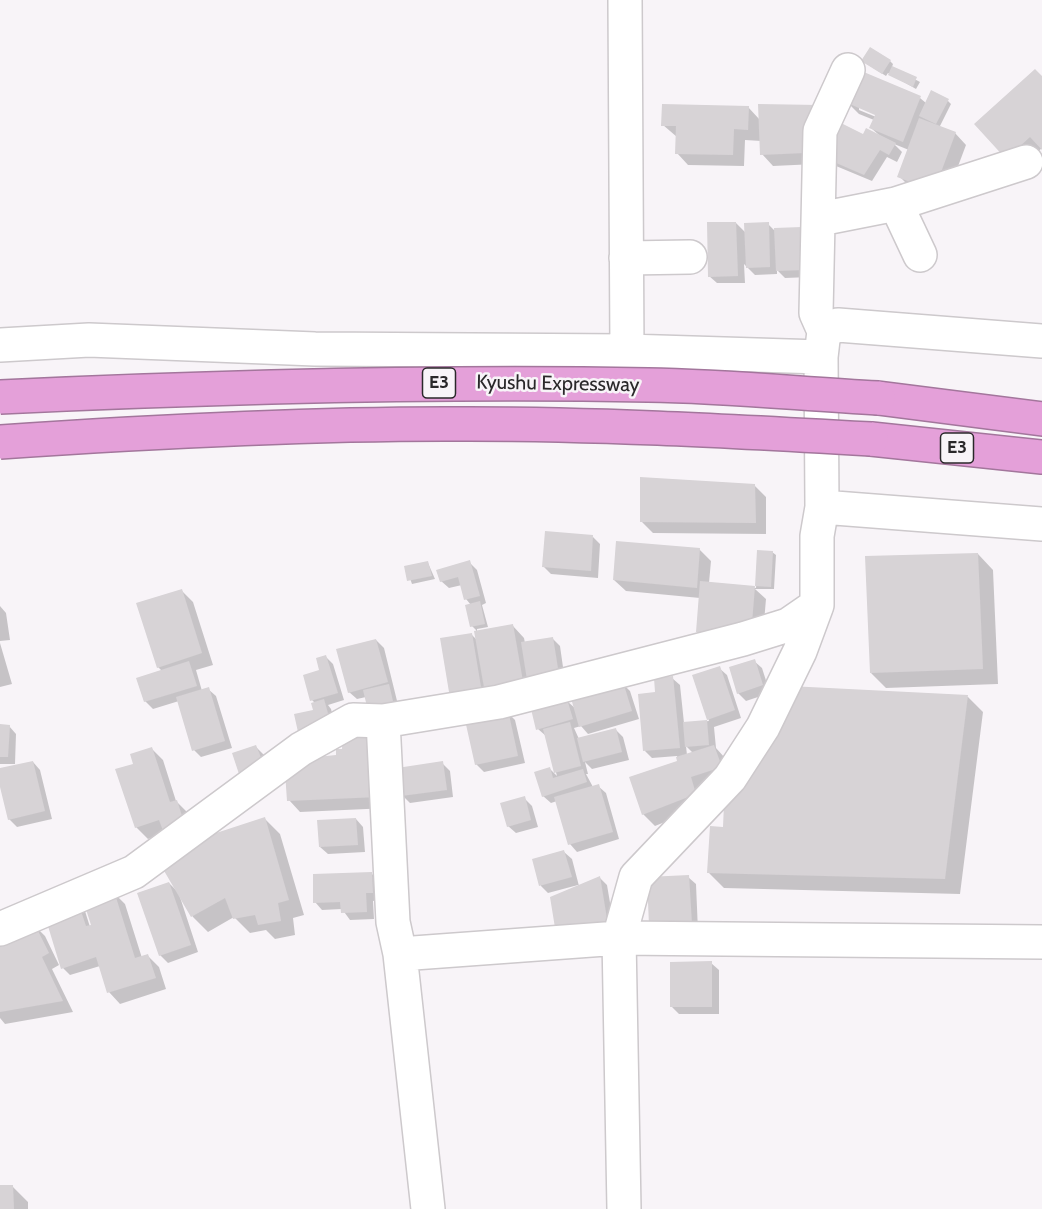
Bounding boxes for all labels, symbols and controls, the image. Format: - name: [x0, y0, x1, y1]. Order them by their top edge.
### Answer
- road number: E3: [422, 368, 456, 398]
- street label: Kyushu Expressway: [476, 371, 640, 397]
- road number: E3: [940, 433, 974, 463]

